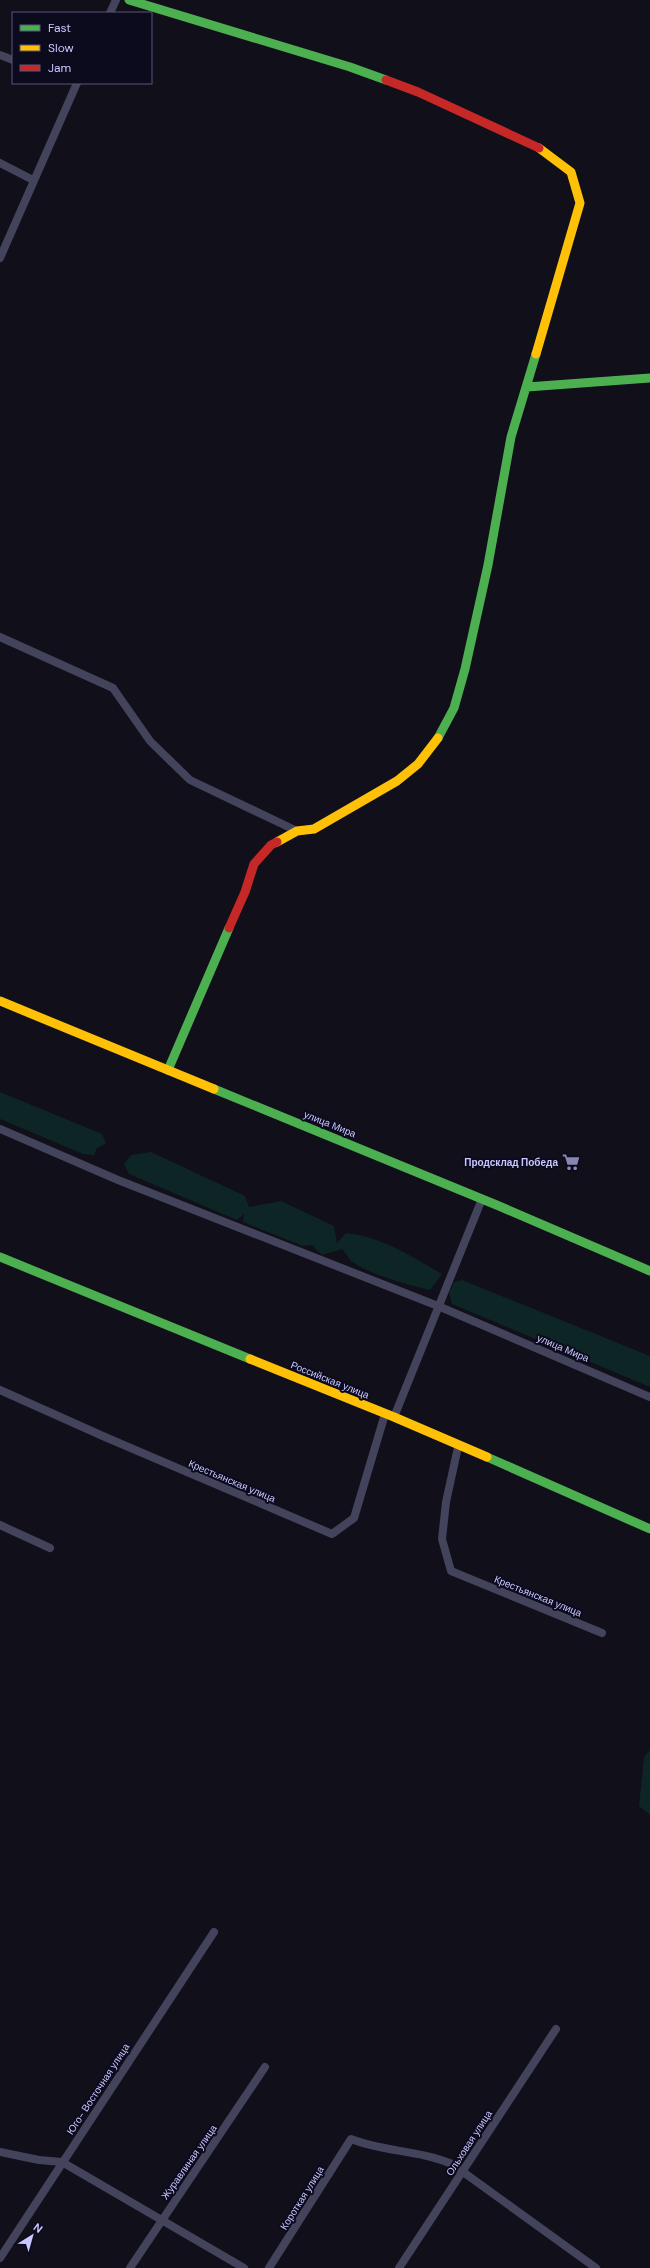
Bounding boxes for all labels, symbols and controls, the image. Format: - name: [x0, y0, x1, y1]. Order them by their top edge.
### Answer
- legend: [12, 12, 152, 84]
- text: Fast: [48, 20, 71, 36]
- text: Slow: [48, 40, 74, 56]
- text: Jam: [48, 60, 71, 76]
- street label: улица Мира: [302, 1108, 358, 1141]
- supermarket icon: Продсклад Победа: [561, 1152, 581, 1172]
- place label: Продсклад Победа: [464, 1156, 558, 1169]
- street label: улица Мира: [535, 1331, 591, 1365]
- street label: Российская улица: [289, 1358, 372, 1402]
- street label: Крестьянская улица: [186, 1457, 278, 1505]
- street label: Крестьянская улица: [492, 1572, 584, 1620]
- street label: Юго- Восточная улица: [64, 2041, 133, 2137]
- street label: Ольховая улица: [443, 2107, 495, 2178]
- street label: Журавлиная улица: [158, 2122, 220, 2202]
- street label: Короткая улица: [277, 2163, 327, 2232]
- north arrow: [12, 2216, 52, 2256]
- text: N: [31, 2220, 45, 2236]

